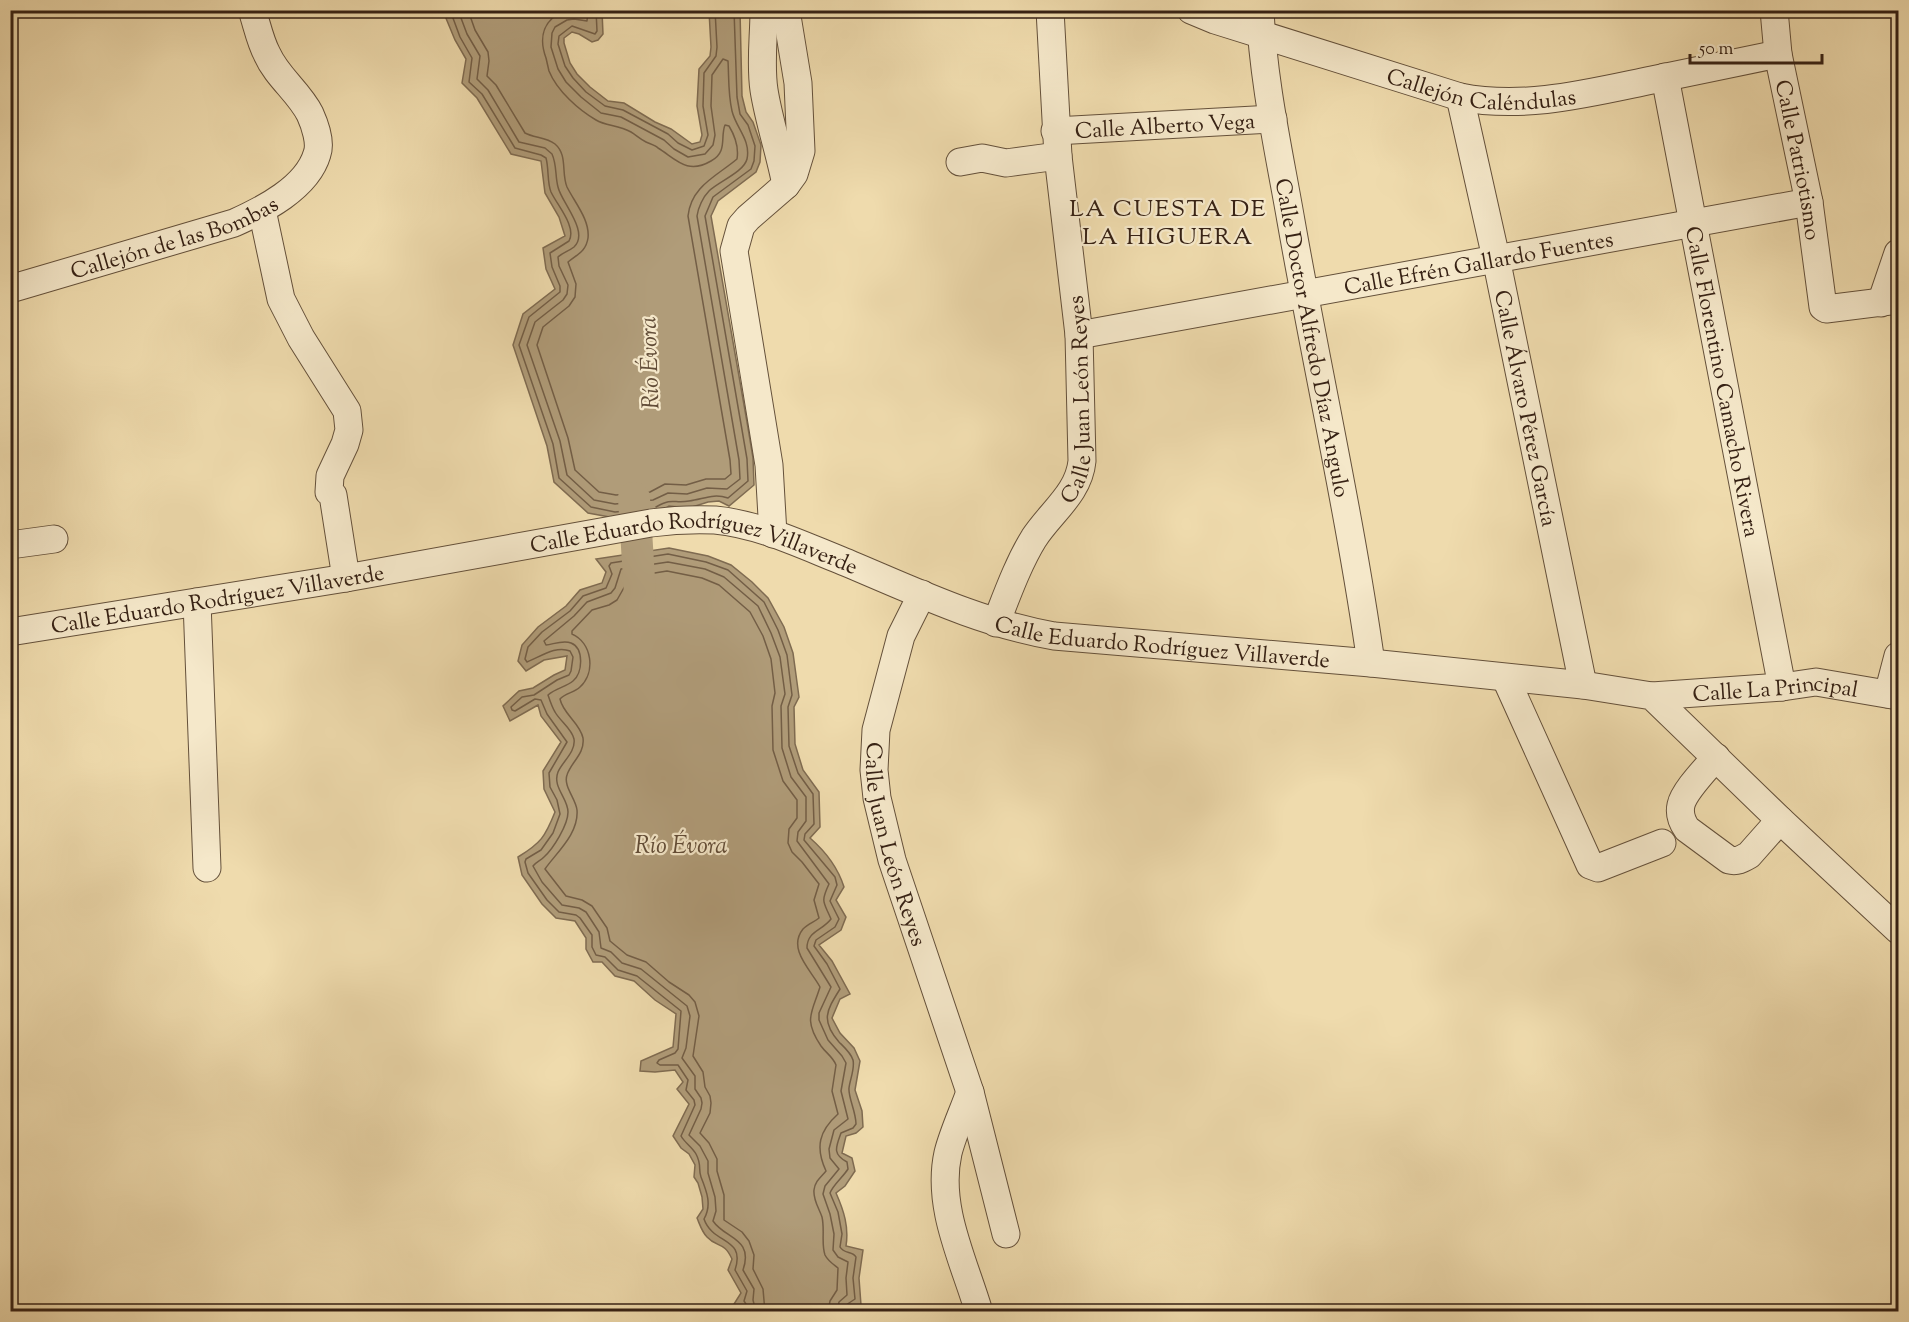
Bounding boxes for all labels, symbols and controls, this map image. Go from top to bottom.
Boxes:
scale bar [1690,27,1822,65]
text: 50 m [1698,37,1734,63]
street label: Callejón Caléndulas [1382,62,1579,121]
street label: Calle Patriotismo [1765,77,1827,242]
street label: Calle Alberto Vega [1074,107,1256,149]
street label: Calle Doctor Alfredo Díaz Angulo [1265,176,1356,500]
street label: Callejón de las Bombas [67,190,286,289]
district label: LA CUESTA DE LA HIGUERA [1069,193,1267,255]
street label: Calle Florentino Camacho Rivera [1675,224,1766,540]
street label: Calle Efrén Gallardo Fuentes [1342,225,1616,305]
street label: Calle Álvaro Pérez García [1484,288,1563,530]
street label: Calle Juan León Reyes [1054,294,1101,511]
water label: Río Évora [631,316,670,410]
street label: Calle Eduardo Rodríguez Villaverde [528,507,862,585]
street label: Calle Eduardo Rodríguez Villaverde [49,558,387,644]
street label: Calle Eduardo Rodríguez Villaverde [990,609,1331,678]
street label: Calle La Principal [1692,669,1860,712]
street label: Calle Juan León Reyes [855,741,933,951]
water label: Río Évora [635,829,727,864]

